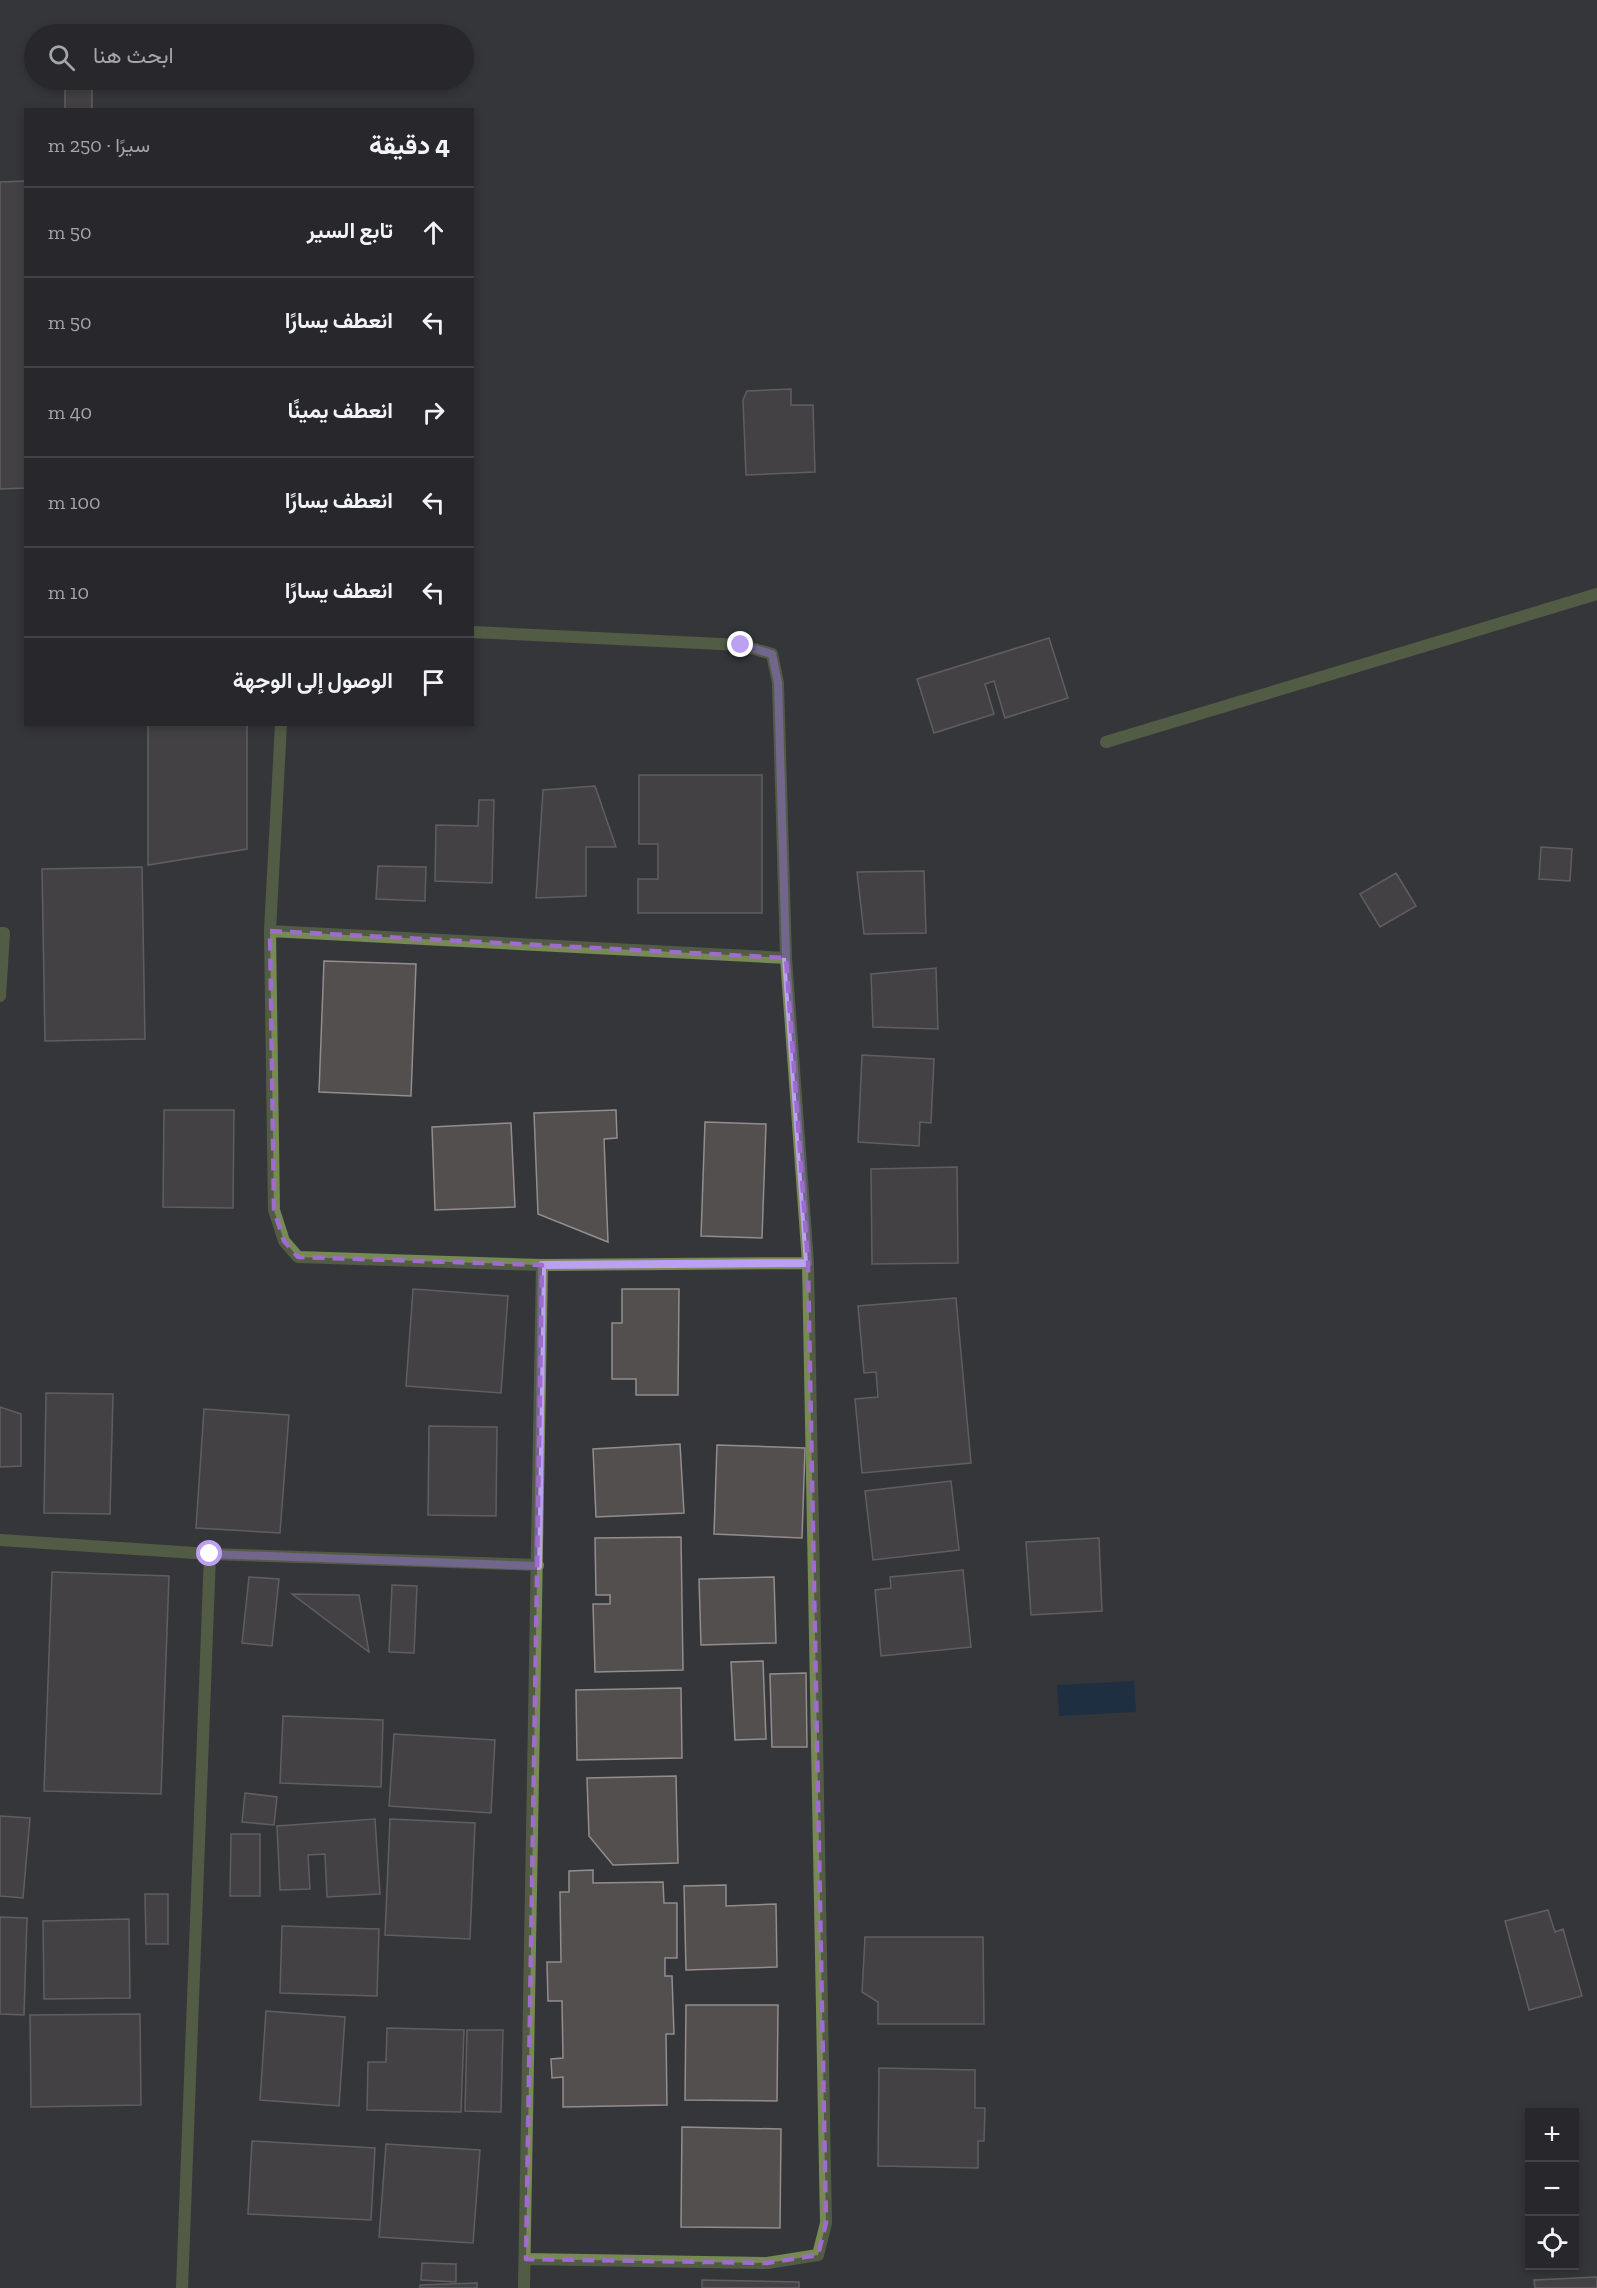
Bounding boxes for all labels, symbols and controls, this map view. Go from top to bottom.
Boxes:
search box [24,24,474,90]
icon: search [45,41,78,74]
text: ابحث هنا [93,42,173,69]
text: 4 دقيقة [369,129,450,161]
text: سيرًا · 250 m [48,133,150,157]
icon: ahead [417,216,450,249]
text: تابع السير [307,217,393,244]
text: 50 m [48,220,92,244]
icon: left [417,306,450,339]
text: انعطف يسارًا [285,307,393,334]
text: 50 m [48,310,92,334]
icon: right [417,396,450,429]
text: انعطف يمينًا [287,397,393,424]
text: 40 m [48,400,92,424]
icon: left [417,486,450,519]
text: انعطف يسارًا [285,487,393,514]
text: 100 m [48,490,101,514]
icon: left [417,576,450,609]
text: انعطف يسارًا [285,577,393,604]
text: 10 m [48,580,89,604]
route end [727,631,753,657]
icon: arrive [417,666,450,699]
text: الوصول إلى الوجهة [233,667,393,694]
route start [196,1540,222,1566]
map controls [1525,2108,1579,2270]
button: + [1525,2108,1579,2162]
button: − [1525,2162,1579,2216]
button: locate [1525,2216,1579,2270]

